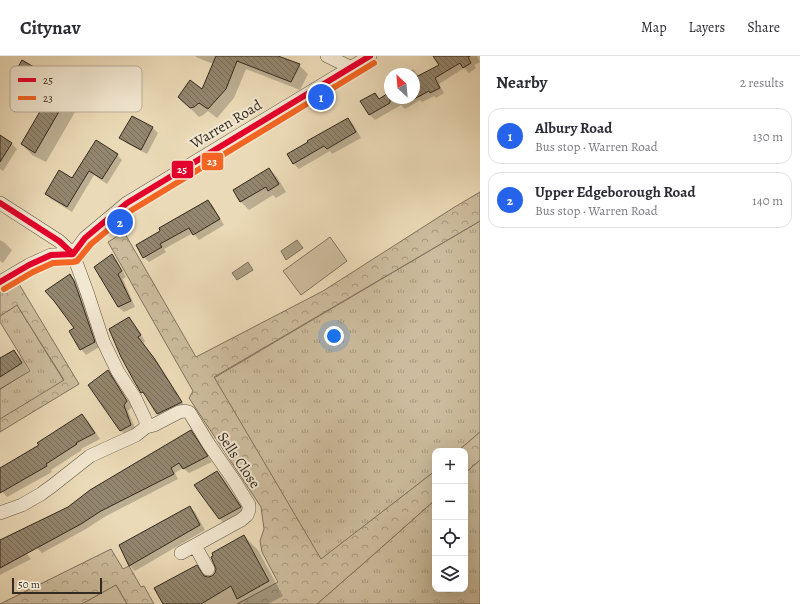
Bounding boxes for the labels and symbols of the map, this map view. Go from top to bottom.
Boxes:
legend [10,66,142,112]
north arrow [384,68,420,104]
text: 25 [43,73,53,88]
pin: 1 [308,82,334,112]
text: 23 [43,91,53,106]
street label: Warren Road [186,94,266,154]
line badge: 23 [201,152,224,171]
text: 23 [207,154,217,169]
line badge: 25 [171,160,194,179]
text: 25 [177,162,187,177]
pin: 2 [107,207,133,237]
your location [324,326,344,346]
street label: Sells Close [213,428,265,492]
scale bar [12,576,102,595]

